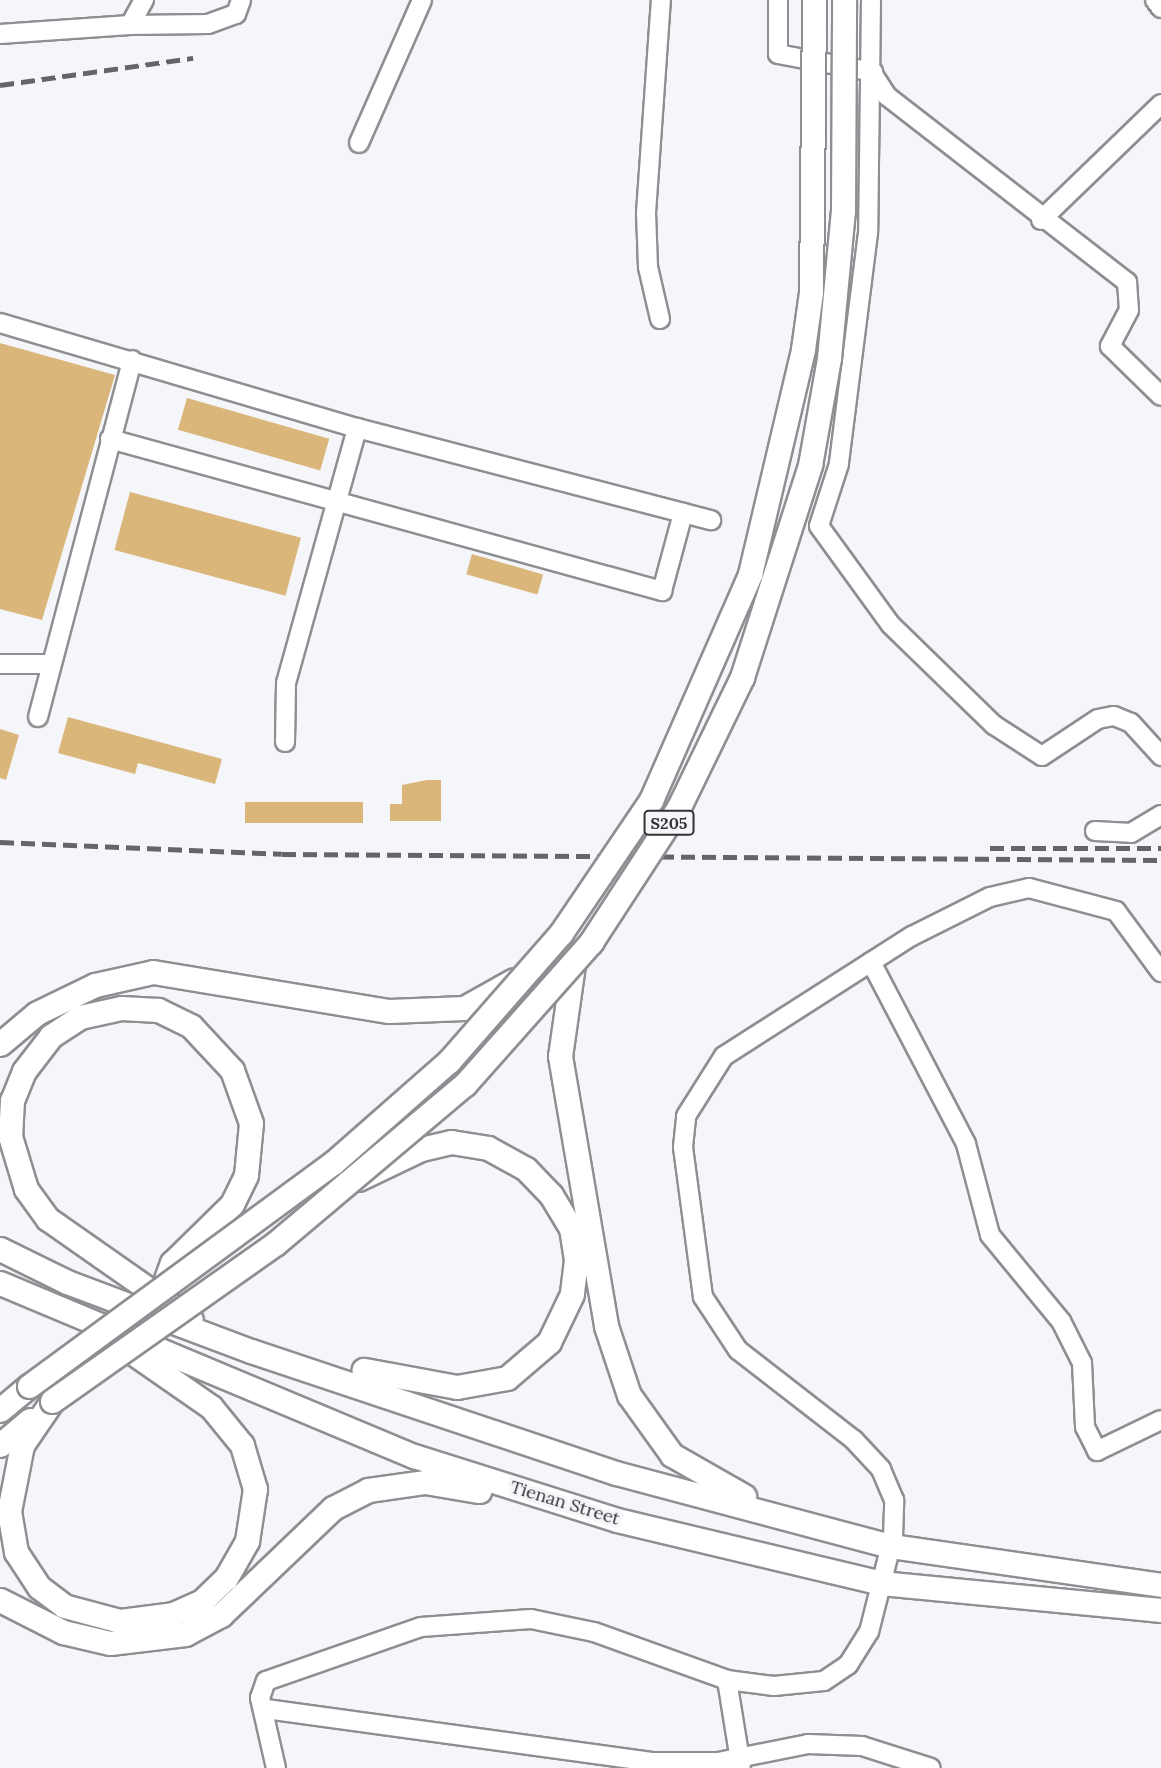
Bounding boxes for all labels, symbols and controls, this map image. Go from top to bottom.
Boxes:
road number: S205 [643,810,695,836]
street label: Tienan Street [508,1476,622,1530]

